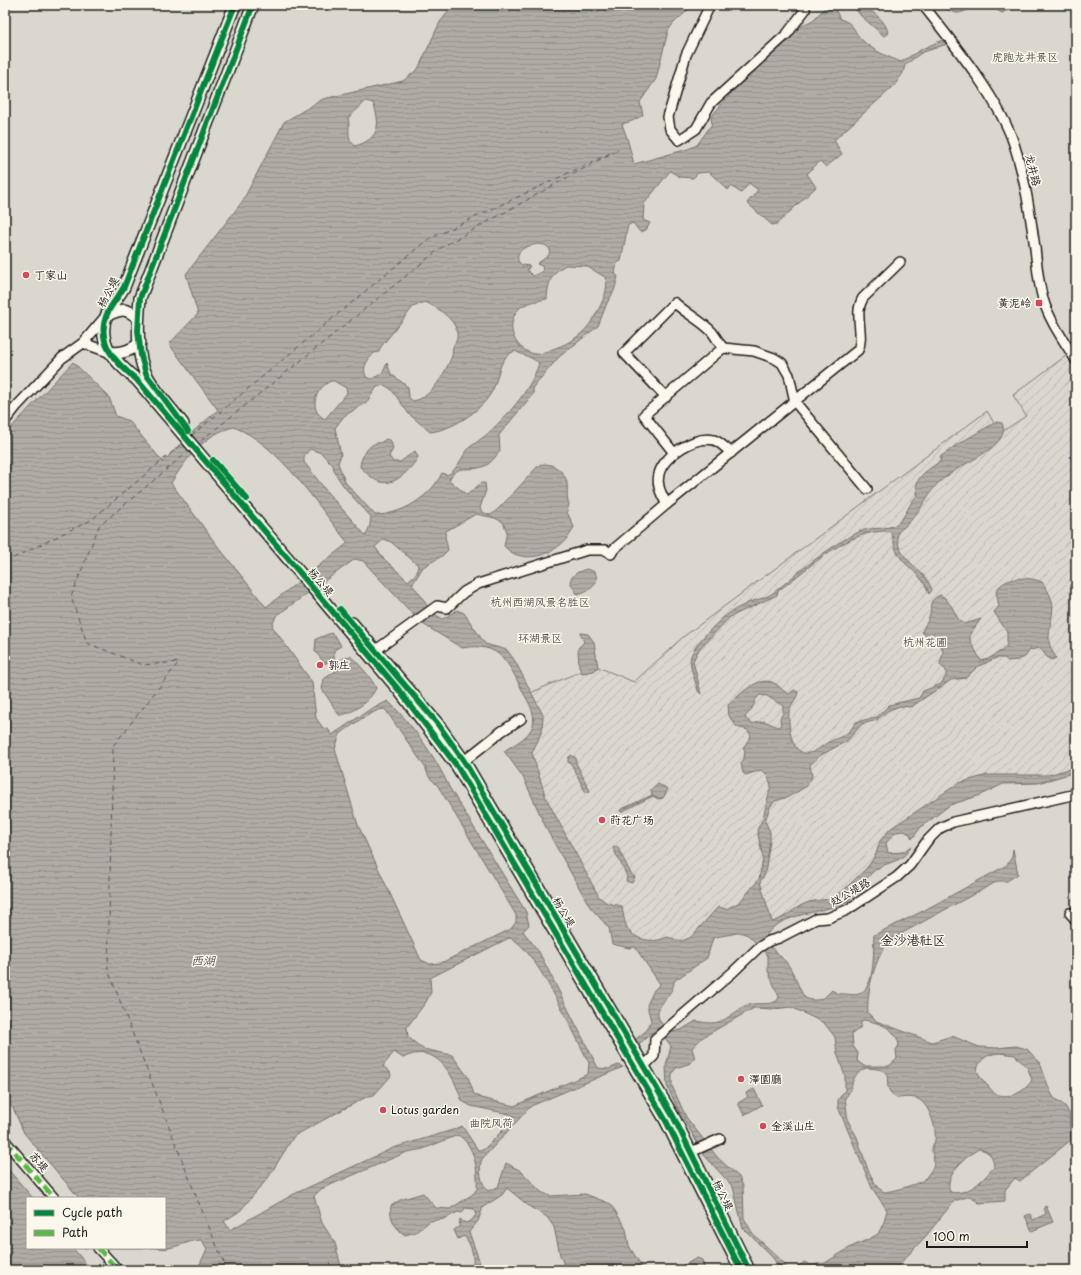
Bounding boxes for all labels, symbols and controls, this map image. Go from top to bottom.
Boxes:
park label: 虎跑龙井景区 [992,48,1058,65]
street label: 龙井路 [1021,152,1046,188]
place label: 丁家山 [34,266,67,283]
marker: 丁家山 [21,270,31,280]
street label: 杨公堤 [92,273,123,310]
place label: 黄泥岭 [998,294,1031,311]
marker: 黄泥岭 [1034,298,1044,308]
street label: 杨公堤 [304,564,339,600]
park label: 杭州西湖风景名胜区 [491,593,590,610]
park label: 环湖景区 [518,629,562,646]
park label: 杭州花圃 [903,633,947,650]
place label: 郭庄 [328,656,350,673]
marker: 郭庄 [315,660,325,670]
place label: 莳花广场 [610,811,654,828]
marker: 莳花广场 [597,815,607,825]
street label: 赵公堤路 [826,873,873,910]
street label: 杨公堤 [549,893,580,930]
district label: 金沙港社区 [880,930,946,949]
water label: 西湖 [191,951,216,969]
place label: 澤園廳 [749,1070,782,1087]
marker: 澤園廳 [736,1074,746,1084]
place label: Lotus garden [391,1101,459,1118]
marker: Lotus garden [378,1105,388,1115]
park label: 曲院风荷 [469,1114,513,1131]
place label: 金溪山庄 [771,1117,815,1134]
marker: 金溪山庄 [758,1121,768,1131]
street label: 苏堤 [26,1148,53,1176]
street label: 杨公堤 [709,1176,738,1213]
legend [26,1197,166,1249]
text: Cycle path [62,1203,123,1221]
text: Path [62,1223,88,1241]
scale bar [927,1223,1027,1249]
text: 100 m [933,1227,970,1245]

